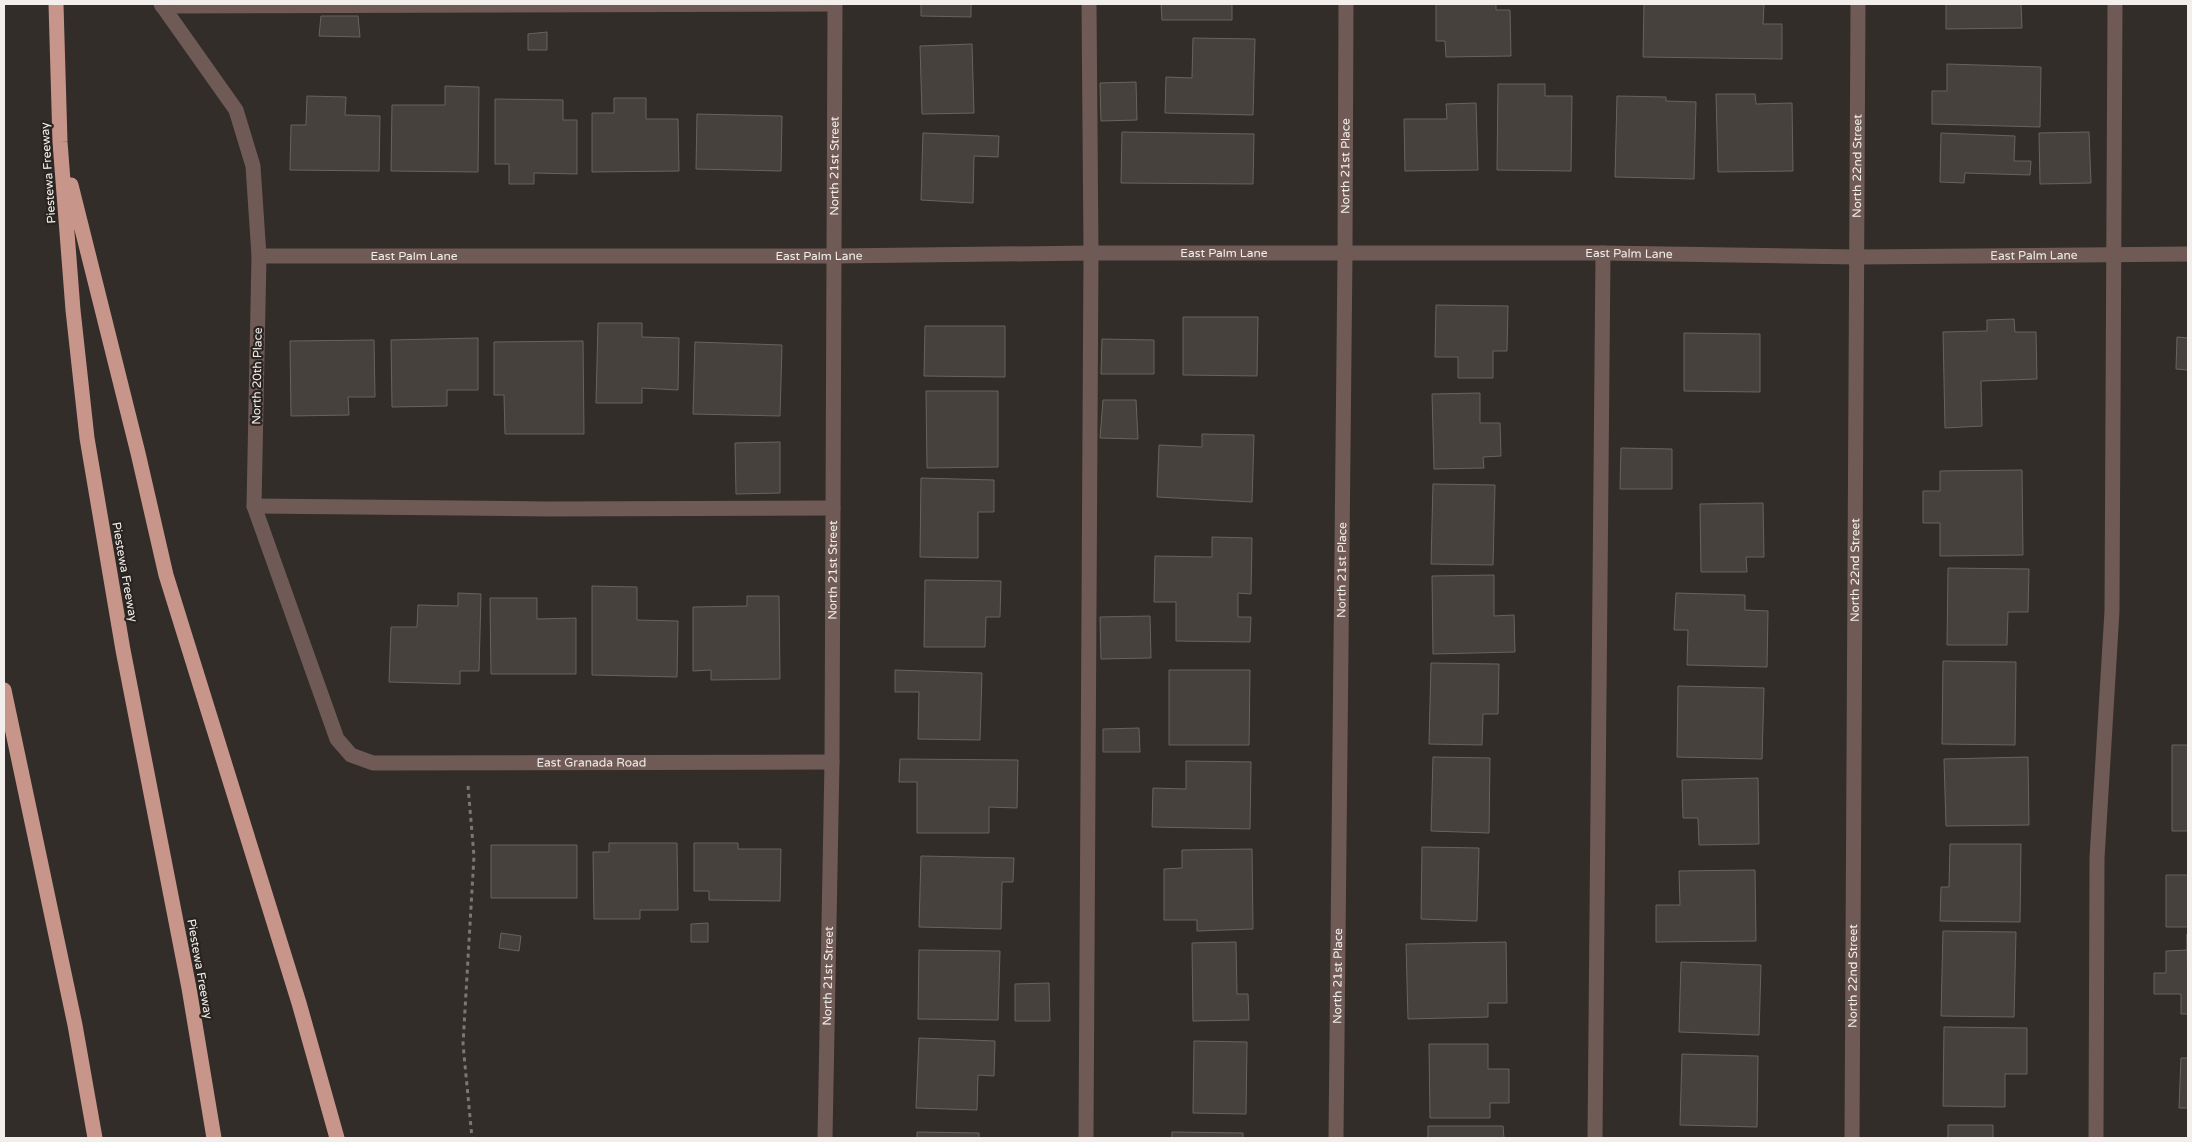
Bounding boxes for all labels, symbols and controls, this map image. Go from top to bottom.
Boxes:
street label: North 22nd Street [1850,114,1864,218]
street label: North 21st Street [827,116,842,216]
street label: North 21st Place [1338,118,1353,214]
street label: Piestewa Freeway [37,121,59,224]
street label: East Palm Lane [1180,246,1268,260]
street label: East Palm Lane [1585,246,1673,261]
street label: East Palm Lane [1990,248,2078,263]
street label: East Palm Lane [370,249,458,263]
street label: East Palm Lane [775,249,863,263]
street label: North 20th Place [249,327,265,425]
street label: North 22nd Street [1848,518,1862,622]
street label: North 21st Street [826,520,840,620]
street label: Piestewa Freeway [109,521,141,624]
street label: North 21st Place [1334,522,1349,618]
street label: East Granada Road [536,755,646,770]
street label: Piestewa Freeway [184,918,216,1021]
street label: North 22nd Street [1846,924,1860,1028]
street label: North 21st Street [820,926,836,1026]
street label: North 21st Place [1330,928,1345,1024]

